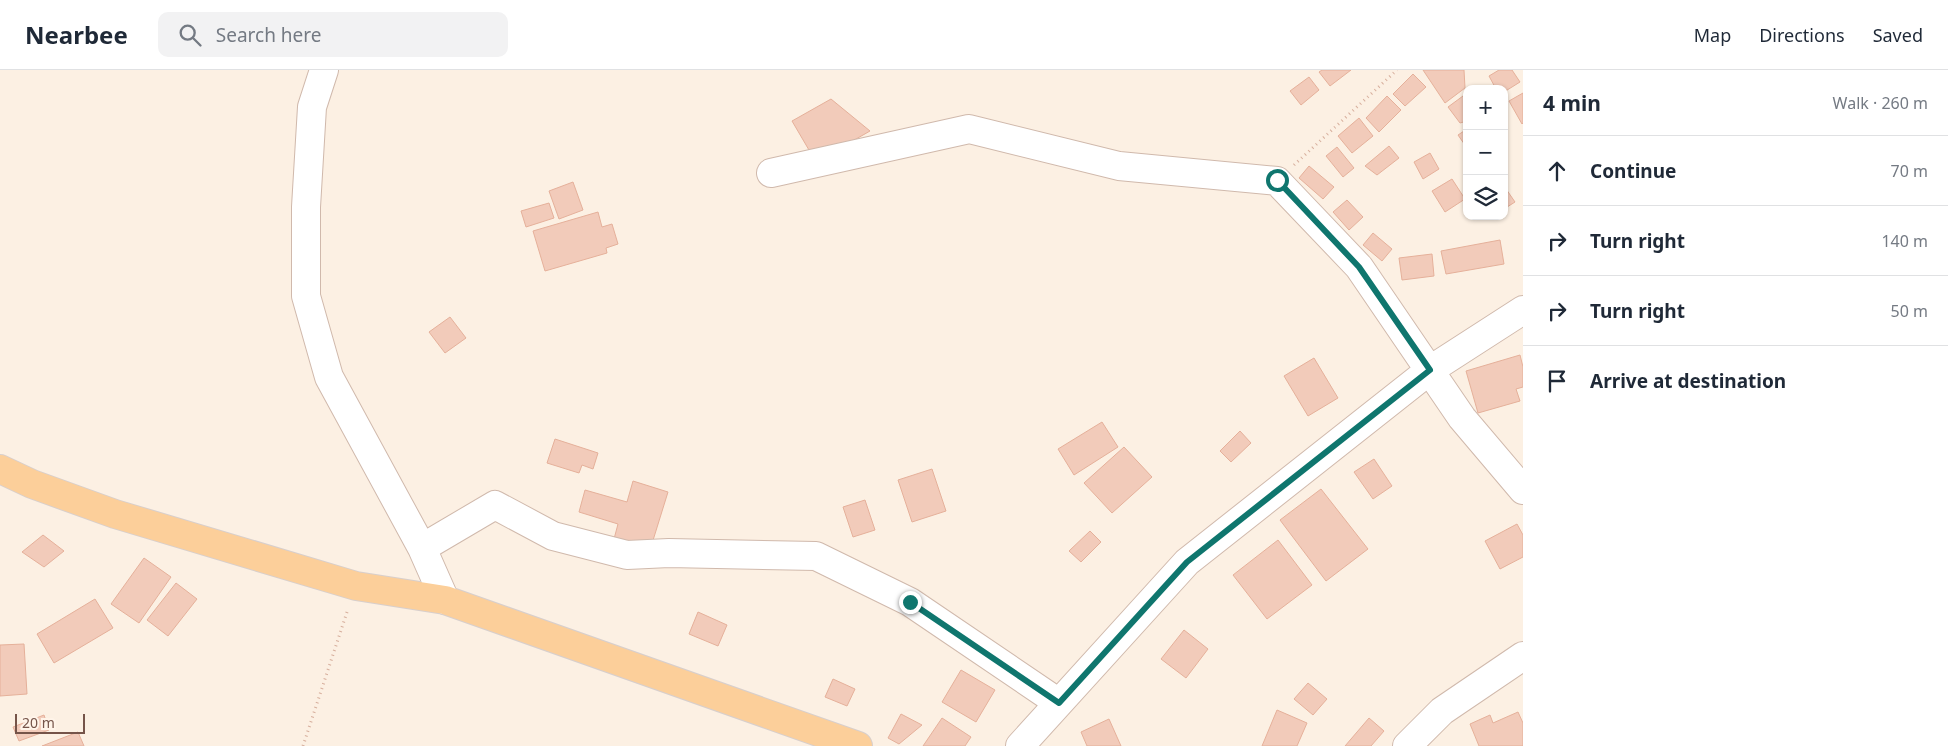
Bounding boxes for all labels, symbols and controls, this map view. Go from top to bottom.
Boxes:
search box [158,12,508,57]
text: Nearbee [25,18,128,51]
icon: search [176,21,204,49]
text: Search here [216,22,322,48]
text: Map [1694,23,1731,47]
text: Directions [1759,23,1845,47]
text: Saved [1873,23,1923,47]
map controls [1463,85,1508,220]
button: + [1463,85,1508,130]
text: 4 min [1543,89,1601,117]
text: Walk · 260 m [1833,92,1928,114]
button: − [1463,130,1508,175]
icon: ahead [1543,157,1571,185]
text: Continue [1590,158,1676,184]
text: 70 m [1891,160,1928,182]
route start [1266,169,1289,192]
button: layers [1463,175,1508,220]
icon: right [1543,227,1571,255]
text: Turn right [1590,228,1685,254]
text: 140 m [1881,230,1928,252]
icon: right [1543,297,1571,325]
text: Turn right [1590,298,1685,324]
text: 50 m [1891,300,1928,322]
icon: arrive [1543,367,1571,395]
text: Arrive at destination [1590,368,1786,394]
route end [899,591,922,614]
scale bar [15,711,85,734]
text: 20 m [22,713,55,732]

